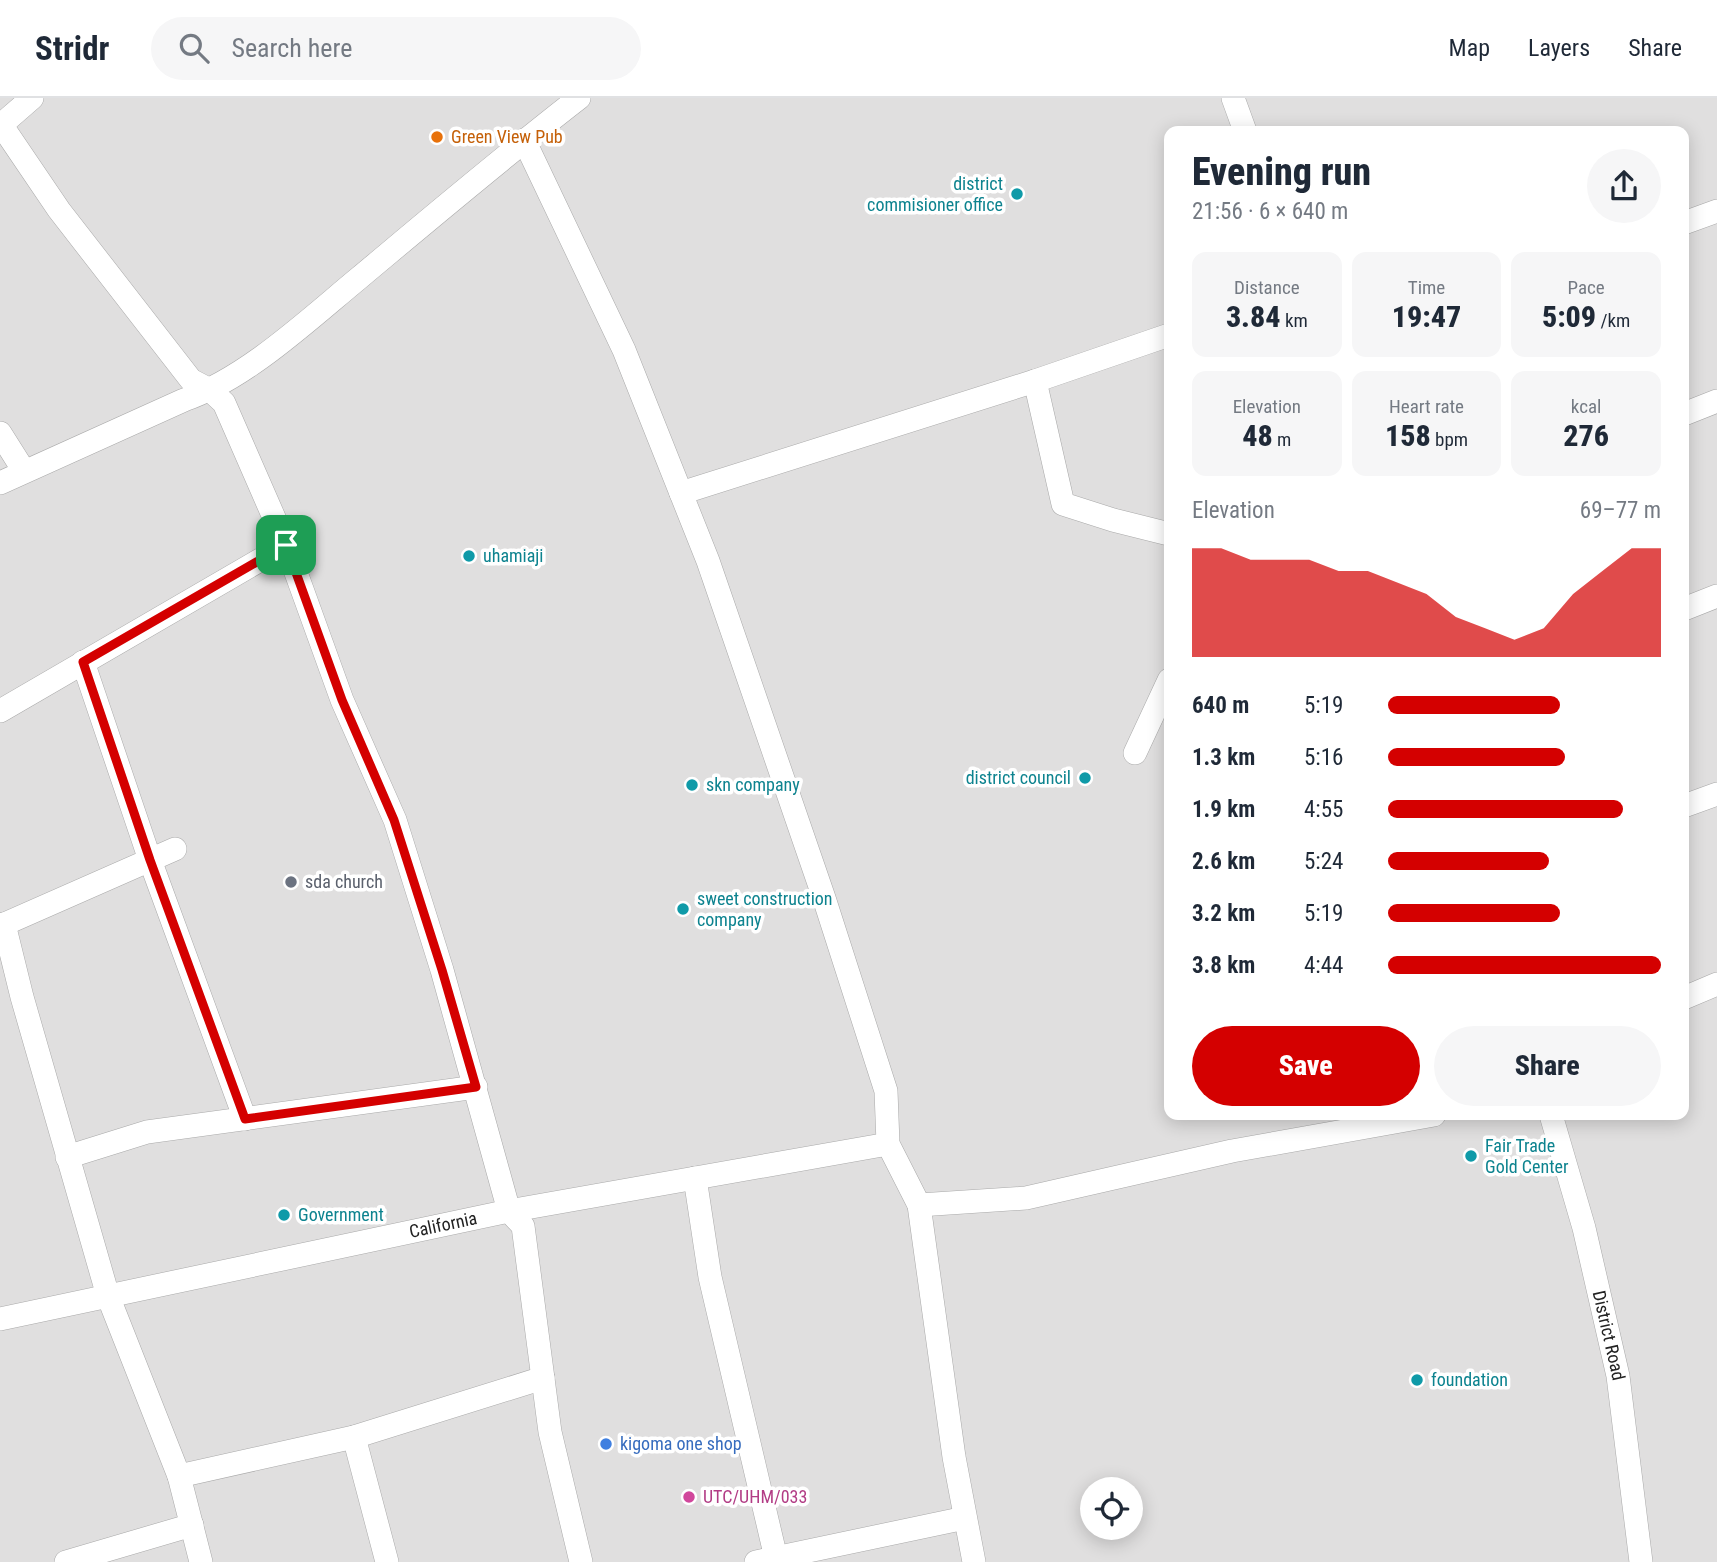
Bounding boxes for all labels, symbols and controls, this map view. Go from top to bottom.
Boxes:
search box [151,17,641,80]
text: Stridr [35,29,109,68]
icon: search [175,29,213,67]
text: Search here [231,33,352,63]
text: Map [1449,34,1490,62]
text: Layers [1528,34,1590,62]
text: Share [1628,34,1682,62]
place label: Green View Pub [451,126,563,147]
marker: Green View Pub [429,129,445,145]
button: share [1587,149,1661,223]
text: Evening run [1192,150,1371,194]
place label: district commisioner office [867,173,1003,215]
marker: district commisioner office [1009,186,1025,202]
text: 21:56 · 6 × 640 m [1192,198,1348,225]
text: Distance [1234,276,1300,299]
text: Time [1408,276,1445,299]
text: Pace [1568,276,1605,299]
text: 3.84 [1226,299,1281,334]
text: 19:47 [1392,299,1461,334]
text: 5:09 [1542,299,1596,334]
text: km [1281,309,1308,332]
text: /km [1596,309,1630,332]
text: Elevation [1233,395,1301,418]
text: Heart rate [1389,395,1464,418]
text: kcal [1571,395,1601,418]
text: 48 [1242,418,1273,453]
text: 158 [1385,418,1431,453]
text: 276 [1563,418,1609,453]
text: m [1273,428,1291,451]
text: bpm [1431,428,1468,451]
text: Elevation [1192,497,1275,524]
text: 69–77 m [1580,497,1661,524]
pin [256,515,316,575]
icon: arrive [267,526,305,564]
place label: uhamiaji [483,545,544,566]
marker: uhamiaji [461,548,477,564]
text: 640 m [1192,692,1249,719]
text: 5:19 [1304,692,1343,719]
text: 1.3 km [1192,744,1255,771]
text: 5:16 [1304,744,1343,771]
place label: district council [966,767,1071,788]
marker: district council [1077,770,1093,786]
place label: skn company [706,774,800,795]
marker: skn company [684,777,700,793]
text: 1.9 km [1192,796,1255,823]
text: 4:55 [1304,796,1343,823]
text: 2.6 km [1192,848,1255,875]
text: 5:24 [1304,848,1343,875]
place label: sda church [305,871,383,892]
marker: sda church [283,874,299,890]
place label: sweet construction company [697,888,833,930]
text: 3.2 km [1192,900,1255,927]
text: 5:19 [1304,900,1343,927]
marker: sweet construction company [675,901,691,917]
text: 3.8 km [1192,952,1255,979]
text: 4:44 [1304,952,1343,979]
button: Save [1192,1026,1420,1106]
button: Share [1434,1026,1661,1106]
place label: Fair Trade Gold Center [1485,1135,1569,1177]
marker: Fair Trade Gold Center [1463,1148,1479,1164]
place label: Government [298,1204,384,1225]
marker: Government [276,1207,292,1223]
street label: California [407,1207,479,1242]
street label: District Road [1589,1288,1630,1382]
place label: foundation [1431,1369,1508,1390]
marker: foundation [1409,1372,1425,1388]
place label: kigoma one shop [620,1433,742,1454]
marker: kigoma one shop [598,1436,614,1452]
map controls [1080,1477,1143,1540]
button: locate [1080,1477,1143,1540]
place label: UTC/UHM/033 [703,1486,807,1507]
marker: UTC/UHM/033 [681,1489,697,1505]

